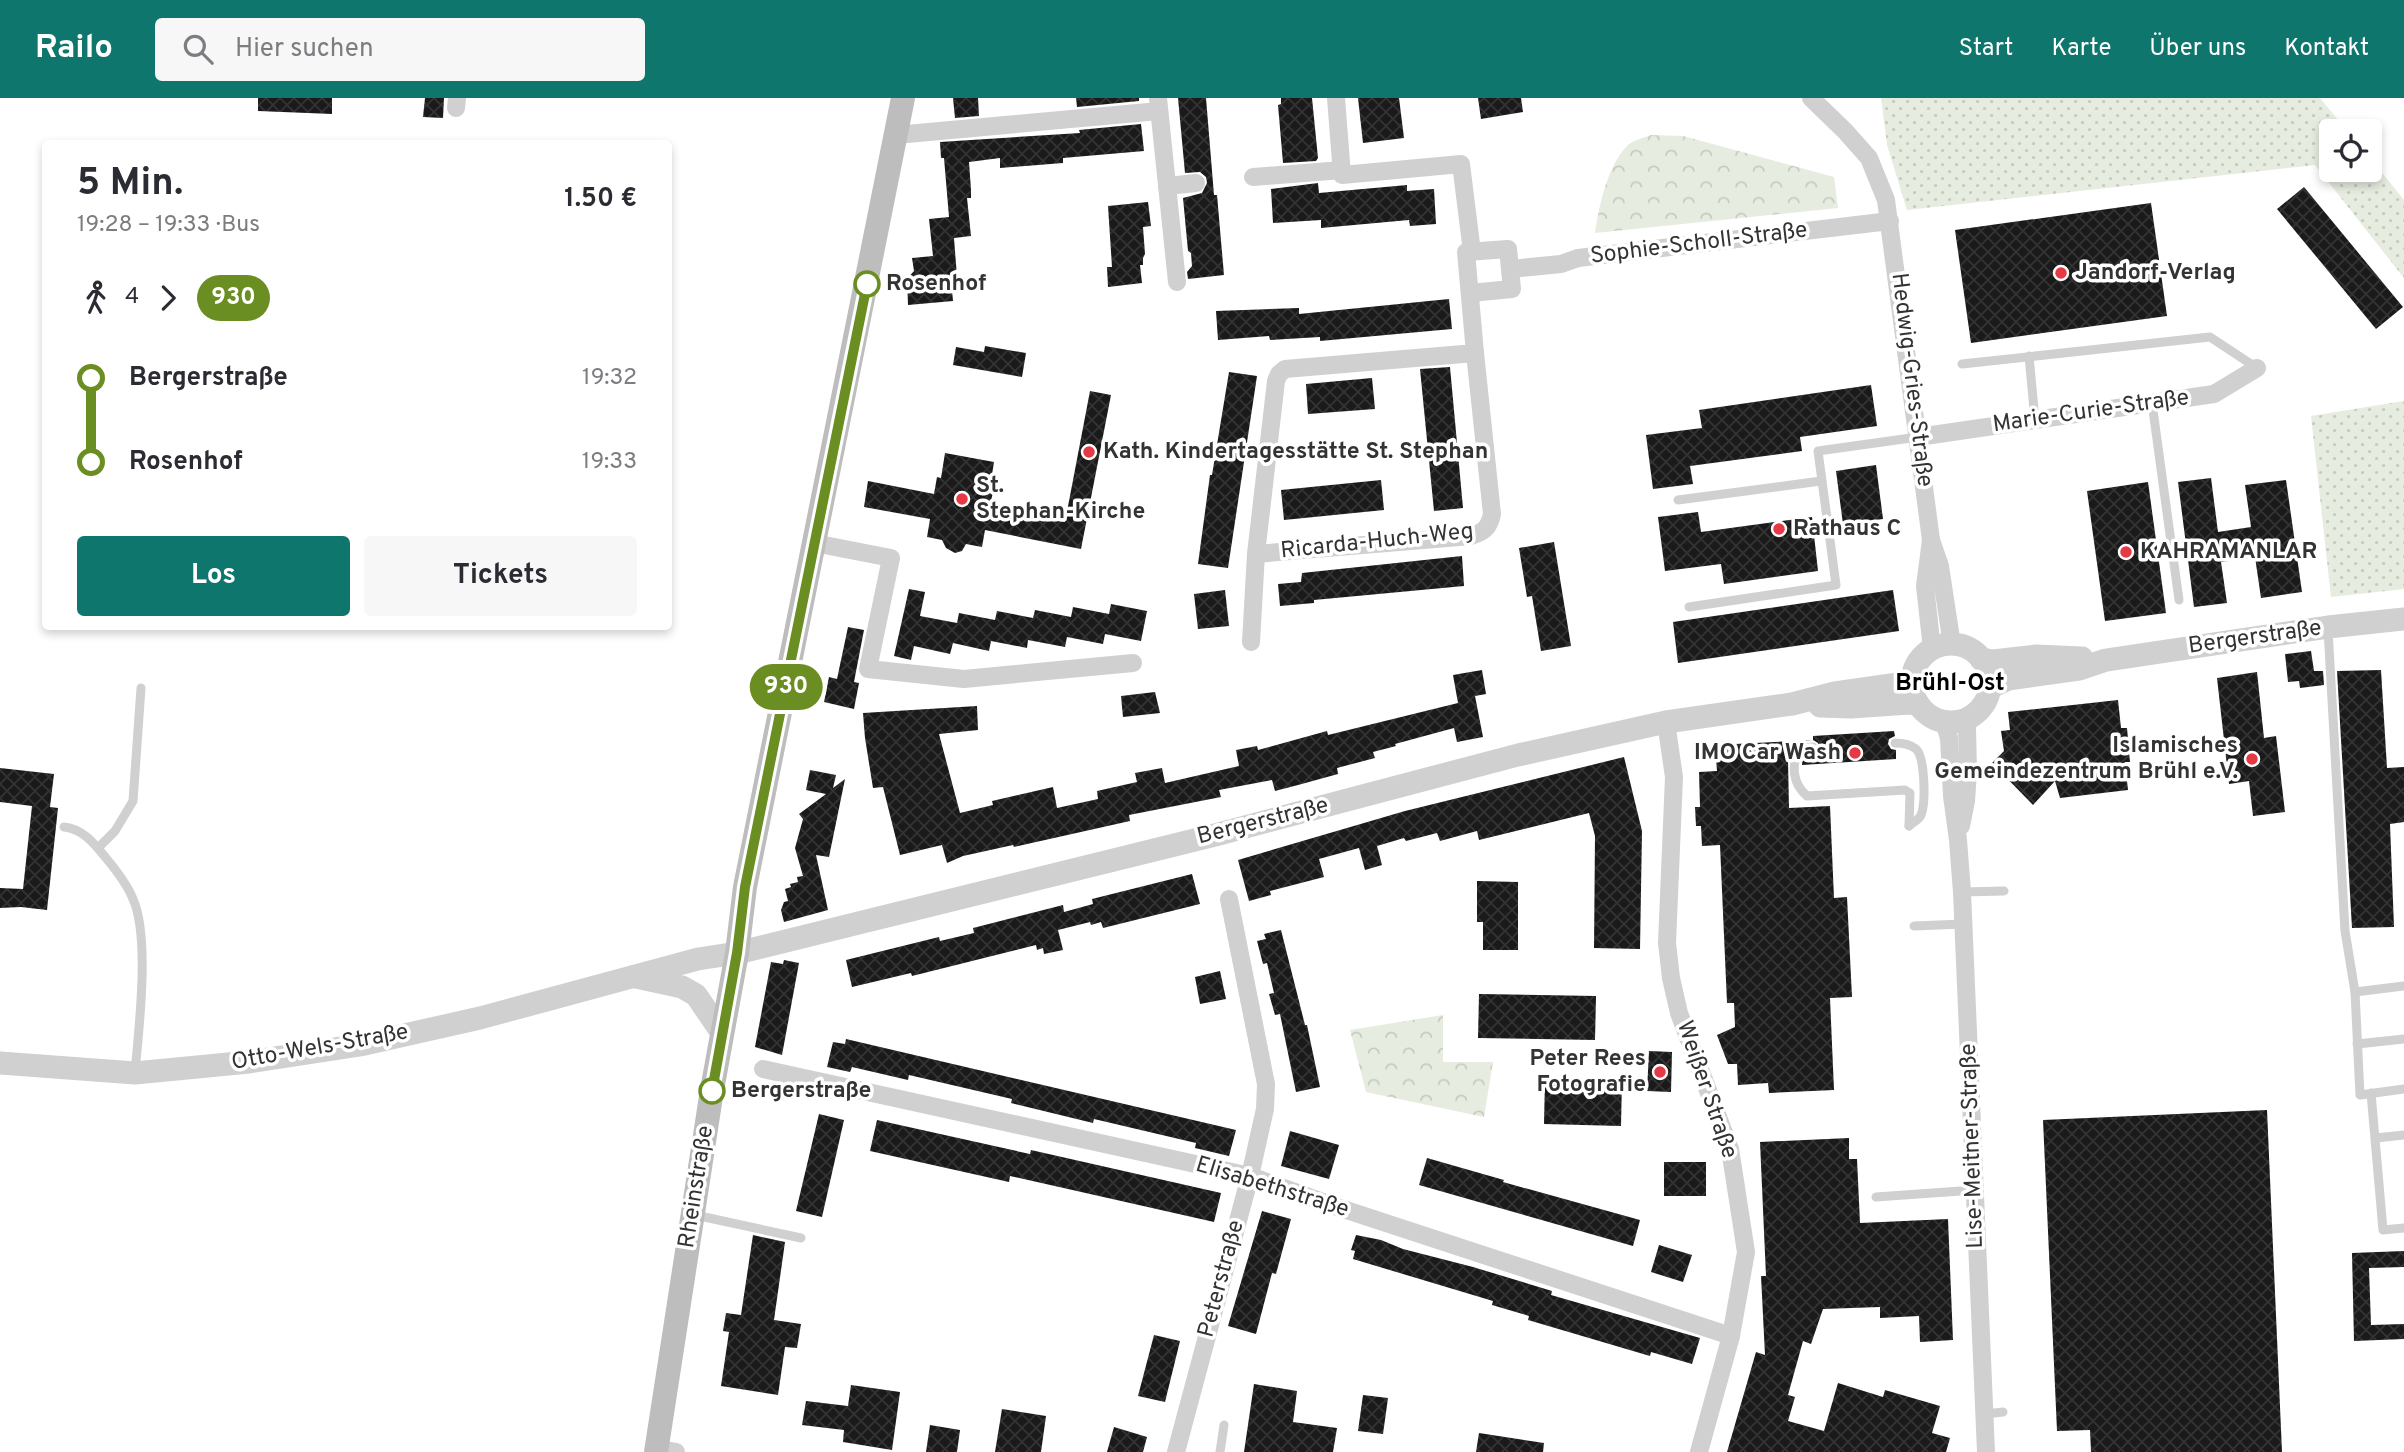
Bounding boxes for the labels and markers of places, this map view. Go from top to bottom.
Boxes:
place label: Jandorf-Verlag [2075,259,2236,288]
marker: Jandorf-Verlag [2053,265,2069,281]
place label: Rosenhof [886,270,986,299]
marker: Rosenhof [854,271,880,297]
place label: Kath. Kindertagesstätte St. Stephan [1103,438,1488,467]
marker: Kath. Kindertagesstätte St. Stephan [1081,444,1097,460]
place label: St. Stephan-Kirche [976,472,1145,527]
marker: St. Stephan-Kirche [954,491,970,507]
place label: Rathaus C [1793,515,1901,544]
marker: Rathaus C [1771,521,1787,537]
place label: KAHRAMANLAR [2140,538,2317,567]
marker: KAHRAMANLAR [2118,544,2134,560]
place label: Islamisches Gemeindezentrum Brühl e.V. [1934,732,2238,787]
place label: IMO Car Wash [1694,739,1841,768]
marker: IMO Car Wash [1847,745,1863,761]
marker: Islamisches Gemeindezentrum Brühl e.V. [2244,751,2260,767]
place label: Peter Rees Fotografie [1529,1045,1646,1100]
marker: Peter Rees Fotografie [1652,1064,1668,1080]
place label: Bergerstraße [731,1077,871,1106]
marker: Bergerstraße [699,1078,725,1104]

